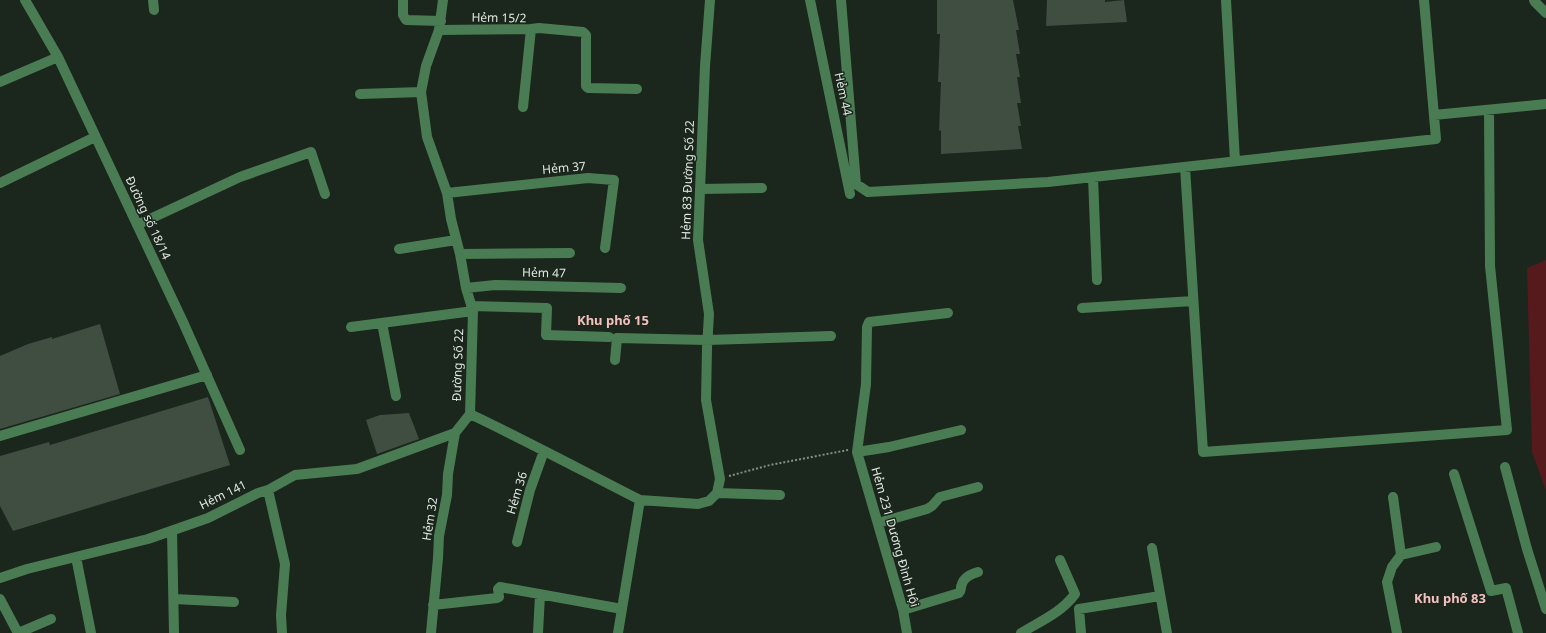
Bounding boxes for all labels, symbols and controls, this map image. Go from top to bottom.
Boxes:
street label: Hẻm 15/2 [471,9,527,26]
street label: Hẻm 44 [831,71,856,117]
street label: Hẻm 83 Đường Số 22 [677,120,698,240]
street label: Hẻm 37 [541,157,587,178]
street label: Đường số 18/14 [122,173,175,262]
street label: Hẻm 47 [522,264,566,281]
district label: Khu phố 15 [577,311,649,329]
street label: Đường Số 22 [448,328,467,402]
street label: Hẻm 231 Dương Đình Hội [867,465,924,609]
street label: Hẻm 36 [502,469,531,516]
street label: Hẻm 141 [196,476,249,513]
street label: Hẻm 32 [418,496,441,542]
district label: Khu phố 83 [1414,589,1486,607]

